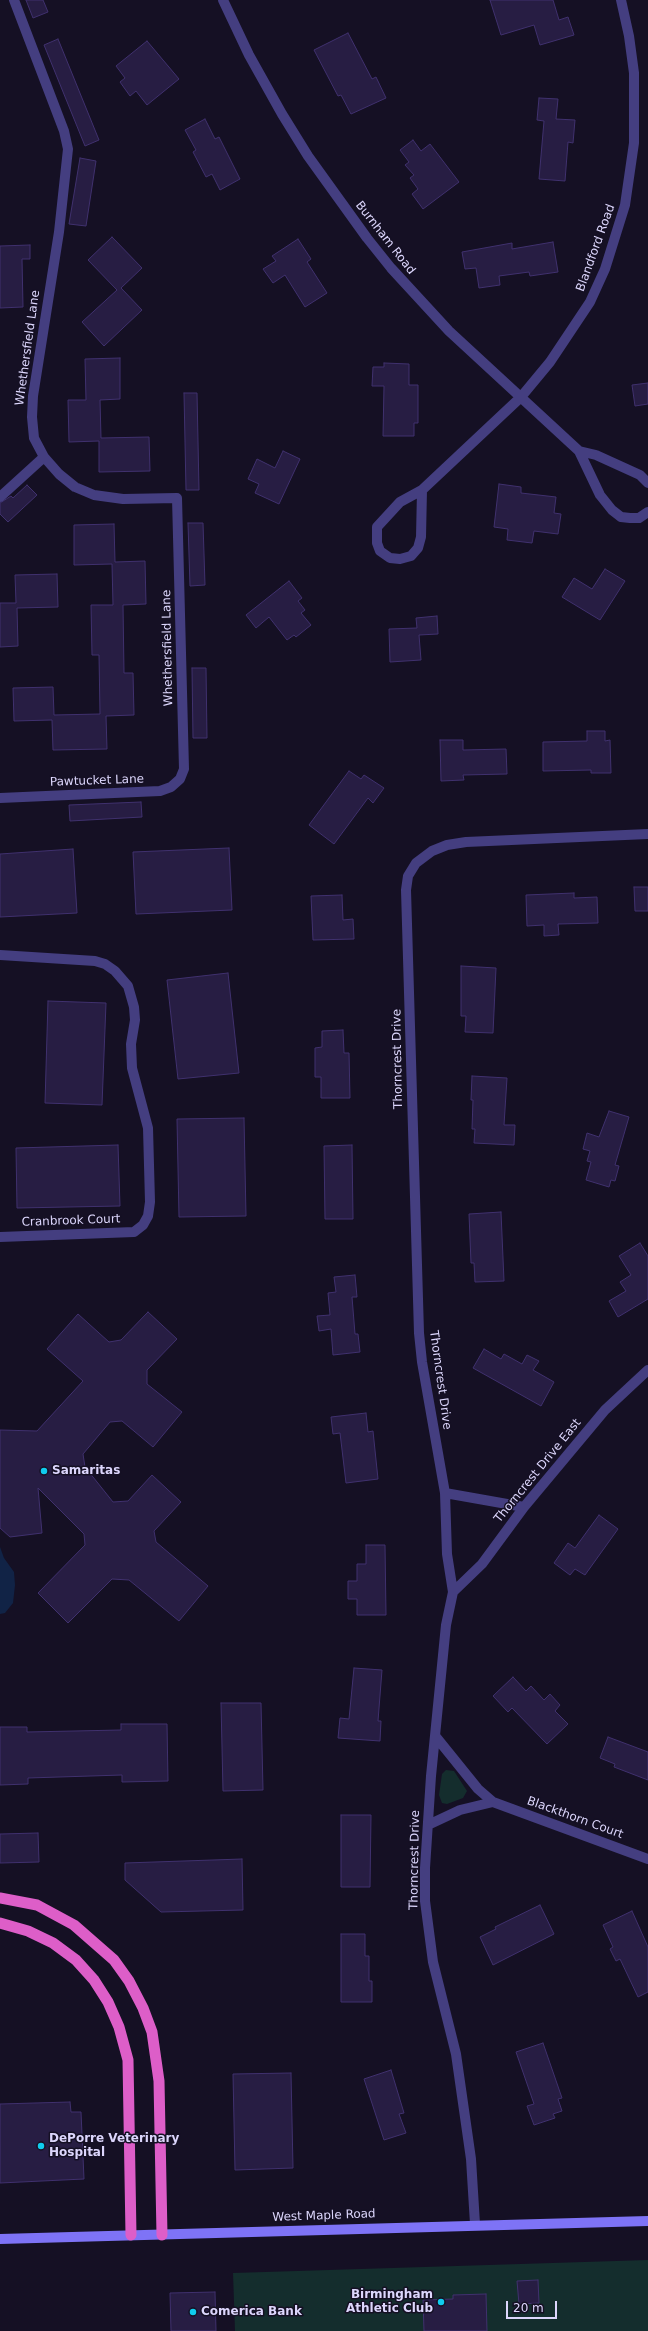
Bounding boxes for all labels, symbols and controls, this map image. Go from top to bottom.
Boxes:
street label: Burnham Road [352,199,418,277]
street label: Blandford Road [574,202,618,294]
street label: Whethersfield Lane [13,289,43,407]
street label: Whethersfield Lane [160,590,176,706]
street label: Pawtucket Lane [50,772,144,790]
street label: Thorncrest Drive [390,1009,406,1109]
street label: Cranbrook Court [21,1212,121,1230]
street label: Thorncrest Drive [426,1329,454,1431]
street label: Thorncrest Drive East [492,1416,584,1526]
place label: Samaritas [52,1464,120,1478]
marker: Samaritas [39,1466,49,1476]
street label: Blackthorn Court [525,1794,625,1842]
street label: Thorncrest Drive [407,1810,423,1910]
place label: DePorre Veterinary Hospital [49,2132,179,2160]
marker: DePorre Veterinary Hospital [36,2141,46,2151]
street label: West Maple Road [272,2207,376,2225]
place label: Birmingham Athletic Club [346,2288,433,2316]
scale bar [508,2293,559,2319]
marker: Birmingham Athletic Club [436,2297,446,2307]
text: 20 m [513,2301,544,2315]
place label: Comerica Bank [201,2305,302,2319]
marker: Comerica Bank [188,2307,198,2317]

